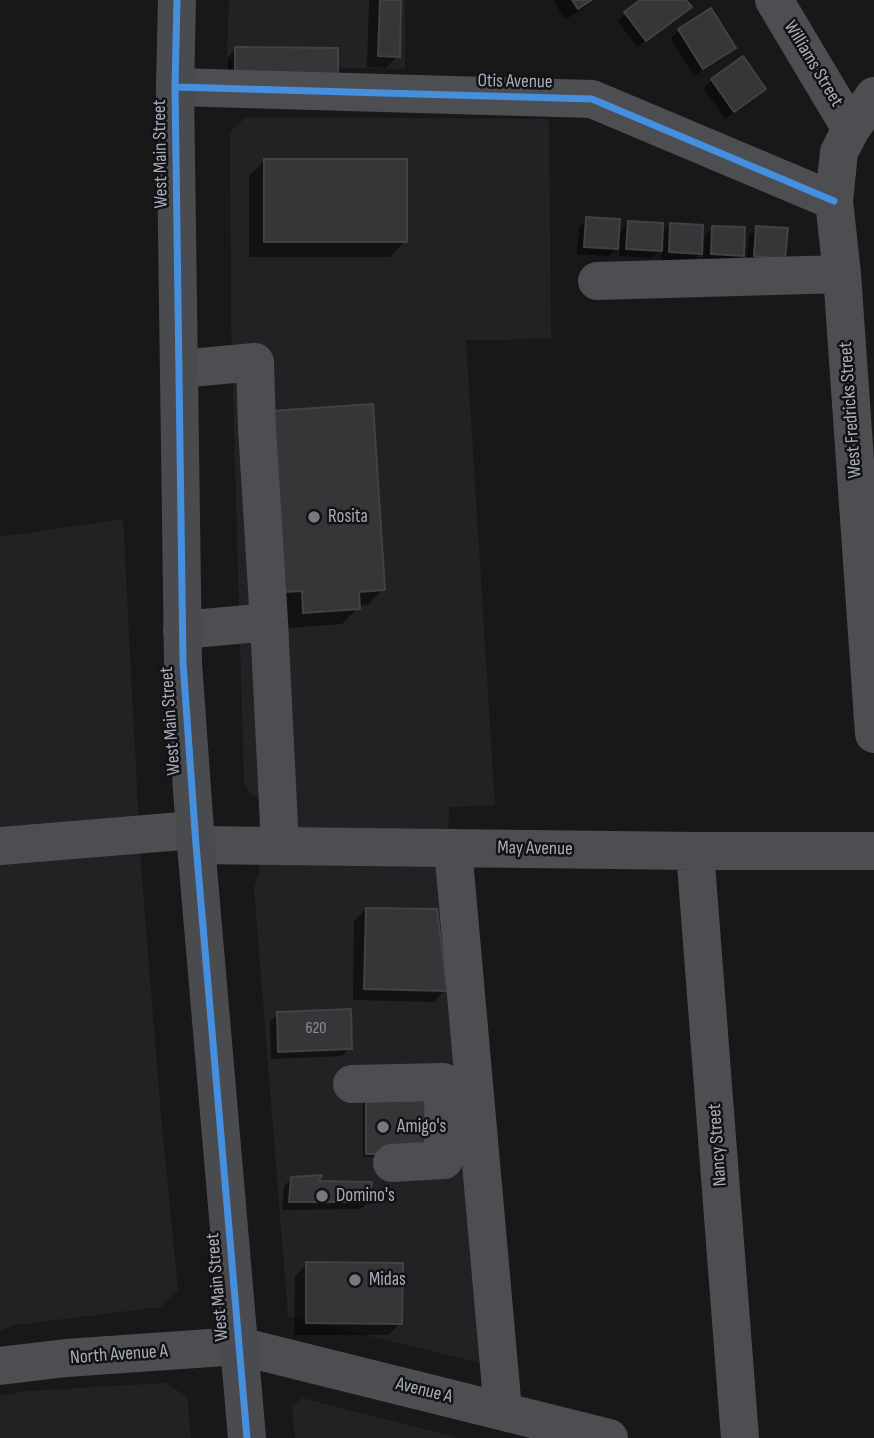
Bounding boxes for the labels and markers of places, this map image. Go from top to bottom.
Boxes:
place label: Rosita [328,506,368,528]
marker: Rosita [306,509,322,525]
place label: Amigo's [397,1116,446,1138]
marker: Amigo's [375,1119,391,1135]
place label: Domino's [336,1185,395,1207]
marker: Domino's [314,1188,330,1204]
place label: Midas [369,1269,406,1291]
marker: Midas [347,1272,363,1288]

